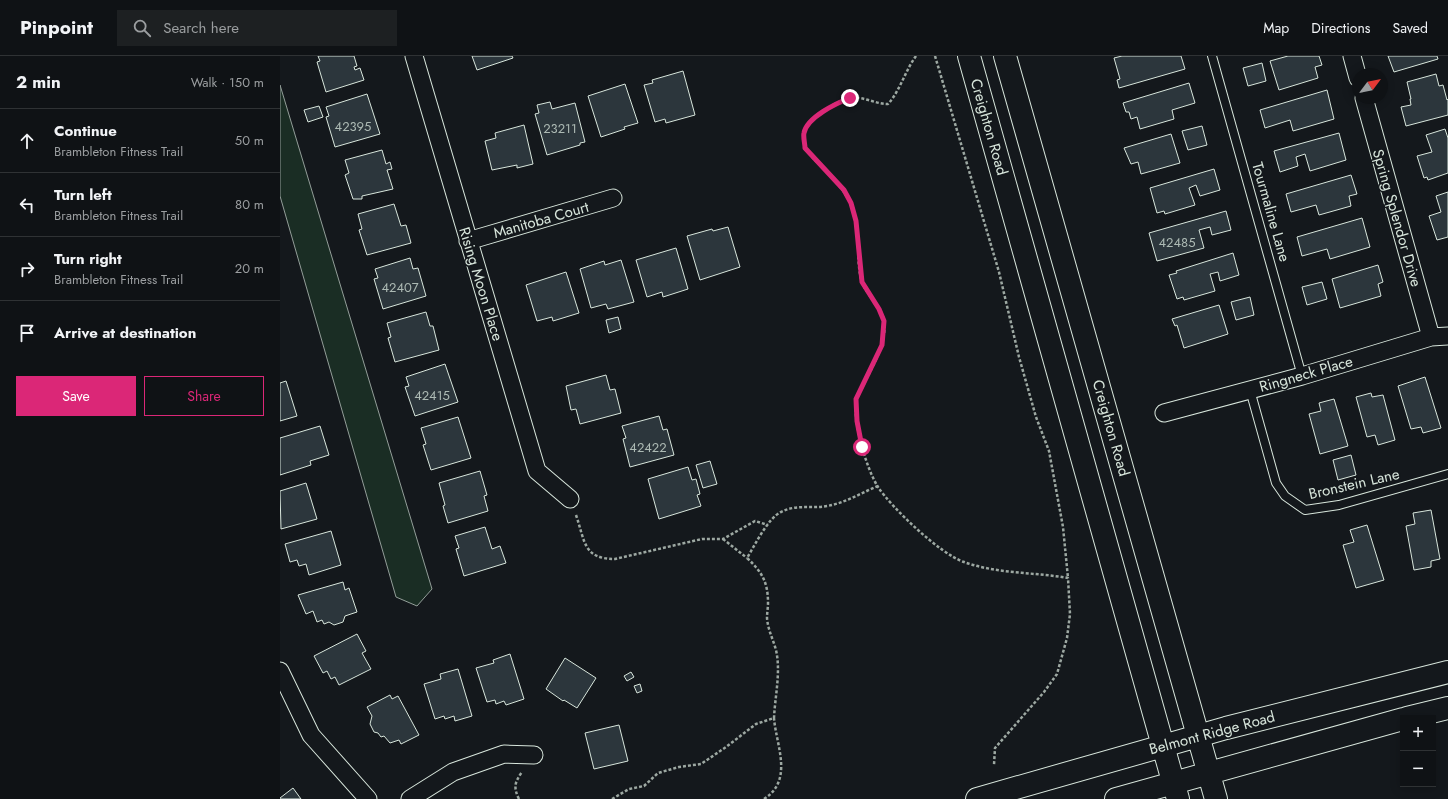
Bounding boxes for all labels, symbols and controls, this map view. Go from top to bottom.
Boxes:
search box [117,10,397,46]
text: Pinpoint [20,14,93,41]
icon: search [131,17,153,39]
text: Search here [163,17,239,39]
text: Map [1263,18,1289,38]
text: Directions [1311,18,1371,38]
text: Saved [1393,18,1428,38]
north arrow [1352,68,1388,104]
text: 2 min [16,70,61,94]
text: Walk · 150 m [191,73,264,92]
street label: Creighton Road [965,76,1013,178]
route end [841,89,859,107]
house number: 42395 [335,117,371,136]
house number: 23211 [543,119,577,138]
text: Continue [54,120,117,142]
icon: ahead [16,130,38,152]
text: 50 m [235,131,264,150]
text: Brambleton Fitness Trail [54,142,183,161]
street label: Spring Splendor Drive [1367,147,1427,290]
street label: Tourmaline Lane [1246,160,1296,265]
text: Turn left [54,184,112,206]
icon: left [16,194,38,216]
text: 80 m [235,195,264,214]
street label: Manitoba Court [491,196,592,244]
text: Brambleton Fitness Trail [54,206,183,225]
street label: Rising Moon Place [453,224,509,344]
house number: 42485 [1159,233,1196,252]
text: Turn right [54,248,122,270]
icon: right [16,258,38,280]
text: 20 m [235,259,264,278]
text: Brambleton Fitness Trail [54,270,183,289]
house number: 42407 [381,278,419,297]
icon: arrive [16,322,38,344]
text: Arrive at destination [54,322,196,344]
street label: Ringneck Place [1257,350,1356,398]
button: Save [16,376,136,416]
button: Share [144,376,264,416]
street label: Creighton Road [1087,377,1135,479]
house number: 42415 [414,386,450,405]
house number: 42422 [629,438,667,457]
route start [853,438,871,456]
street label: Bronstein Lane [1306,463,1402,505]
street label: Belmont Ridge Road [1147,706,1277,760]
map controls [1400,715,1436,787]
button: + [1400,715,1436,751]
button: − [1400,751,1436,787]

